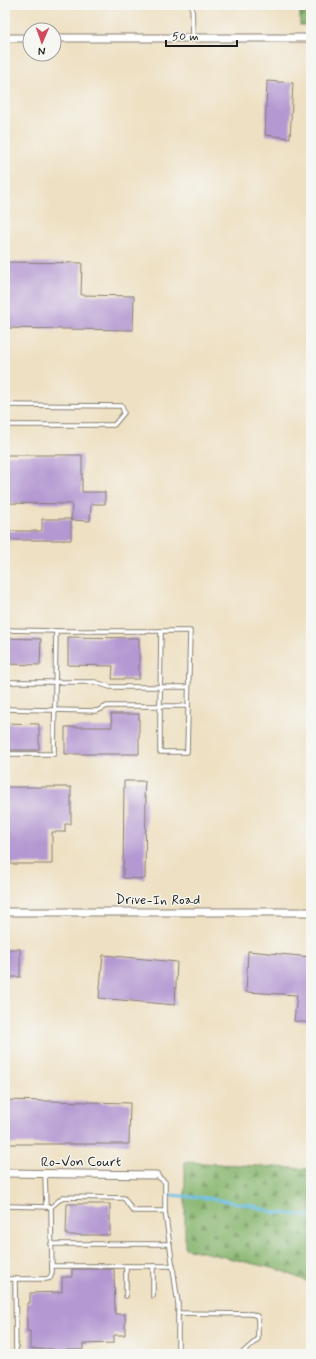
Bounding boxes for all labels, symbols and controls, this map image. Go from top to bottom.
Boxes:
north arrow [22,22,62,62]
scale bar [166,22,237,48]
text: 50 m [172,29,199,45]
text: N [38,44,46,58]
street label: Drive-In Road [116,891,200,909]
street label: Ro-Von Court [41,1153,121,1171]

